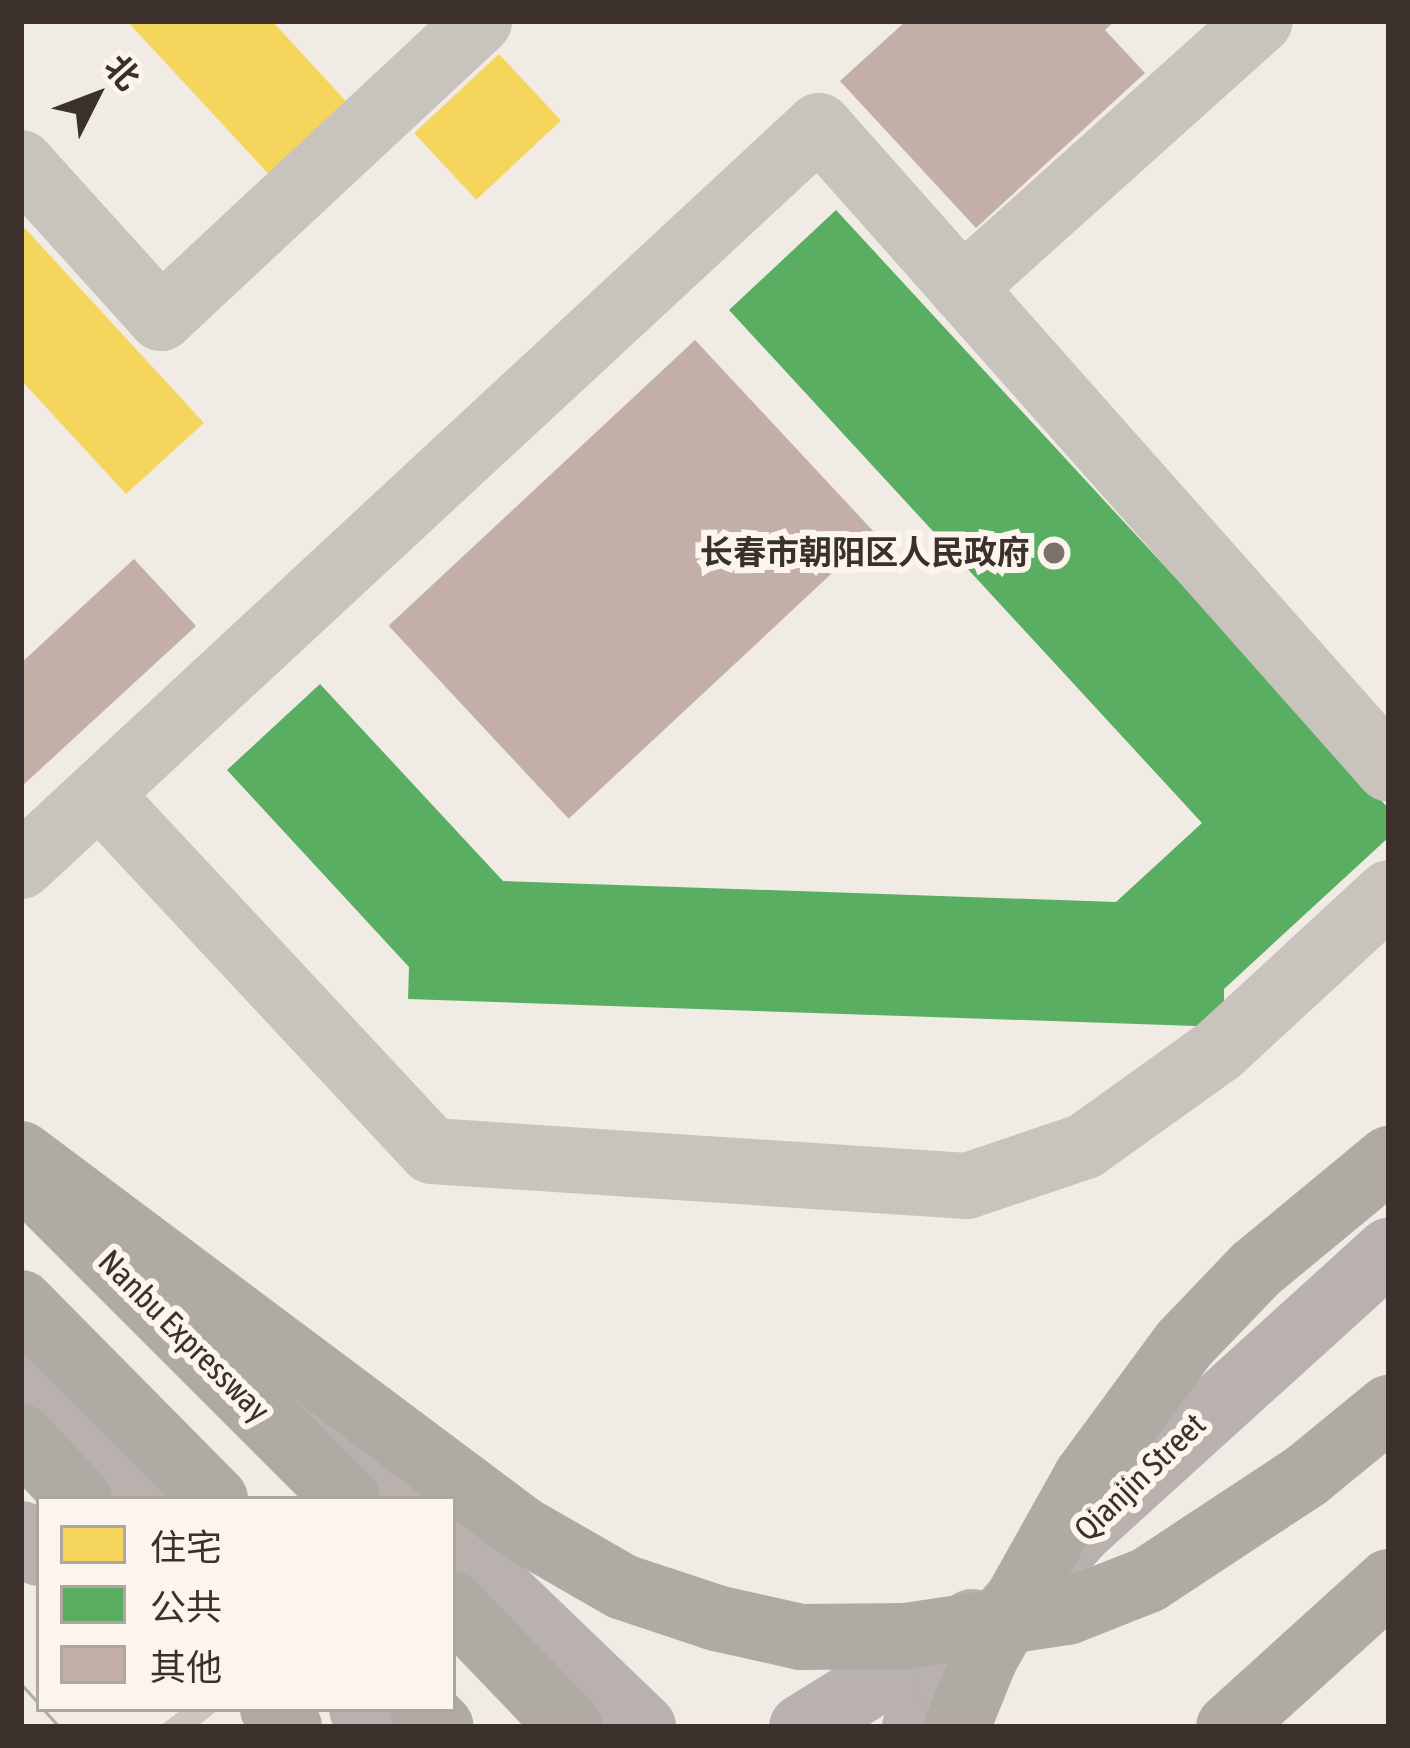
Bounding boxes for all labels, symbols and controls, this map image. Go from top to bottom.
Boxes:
north arrow [36,36,156,156]
text: 北 [98,47,148,97]
place label: 长春市朝阳区人民政府 [700,533,1030,573]
marker: 长春市朝阳区人民政府 [1041,540,1067,566]
street label: Nanbu Expressway [90,1242,278,1430]
street label: Qianjin Street [1066,1405,1214,1549]
legend [36,1496,456,1712]
text: 住宅 [150,1526,222,1568]
text: 公共 [150,1586,222,1628]
text: 其他 [150,1646,222,1688]

